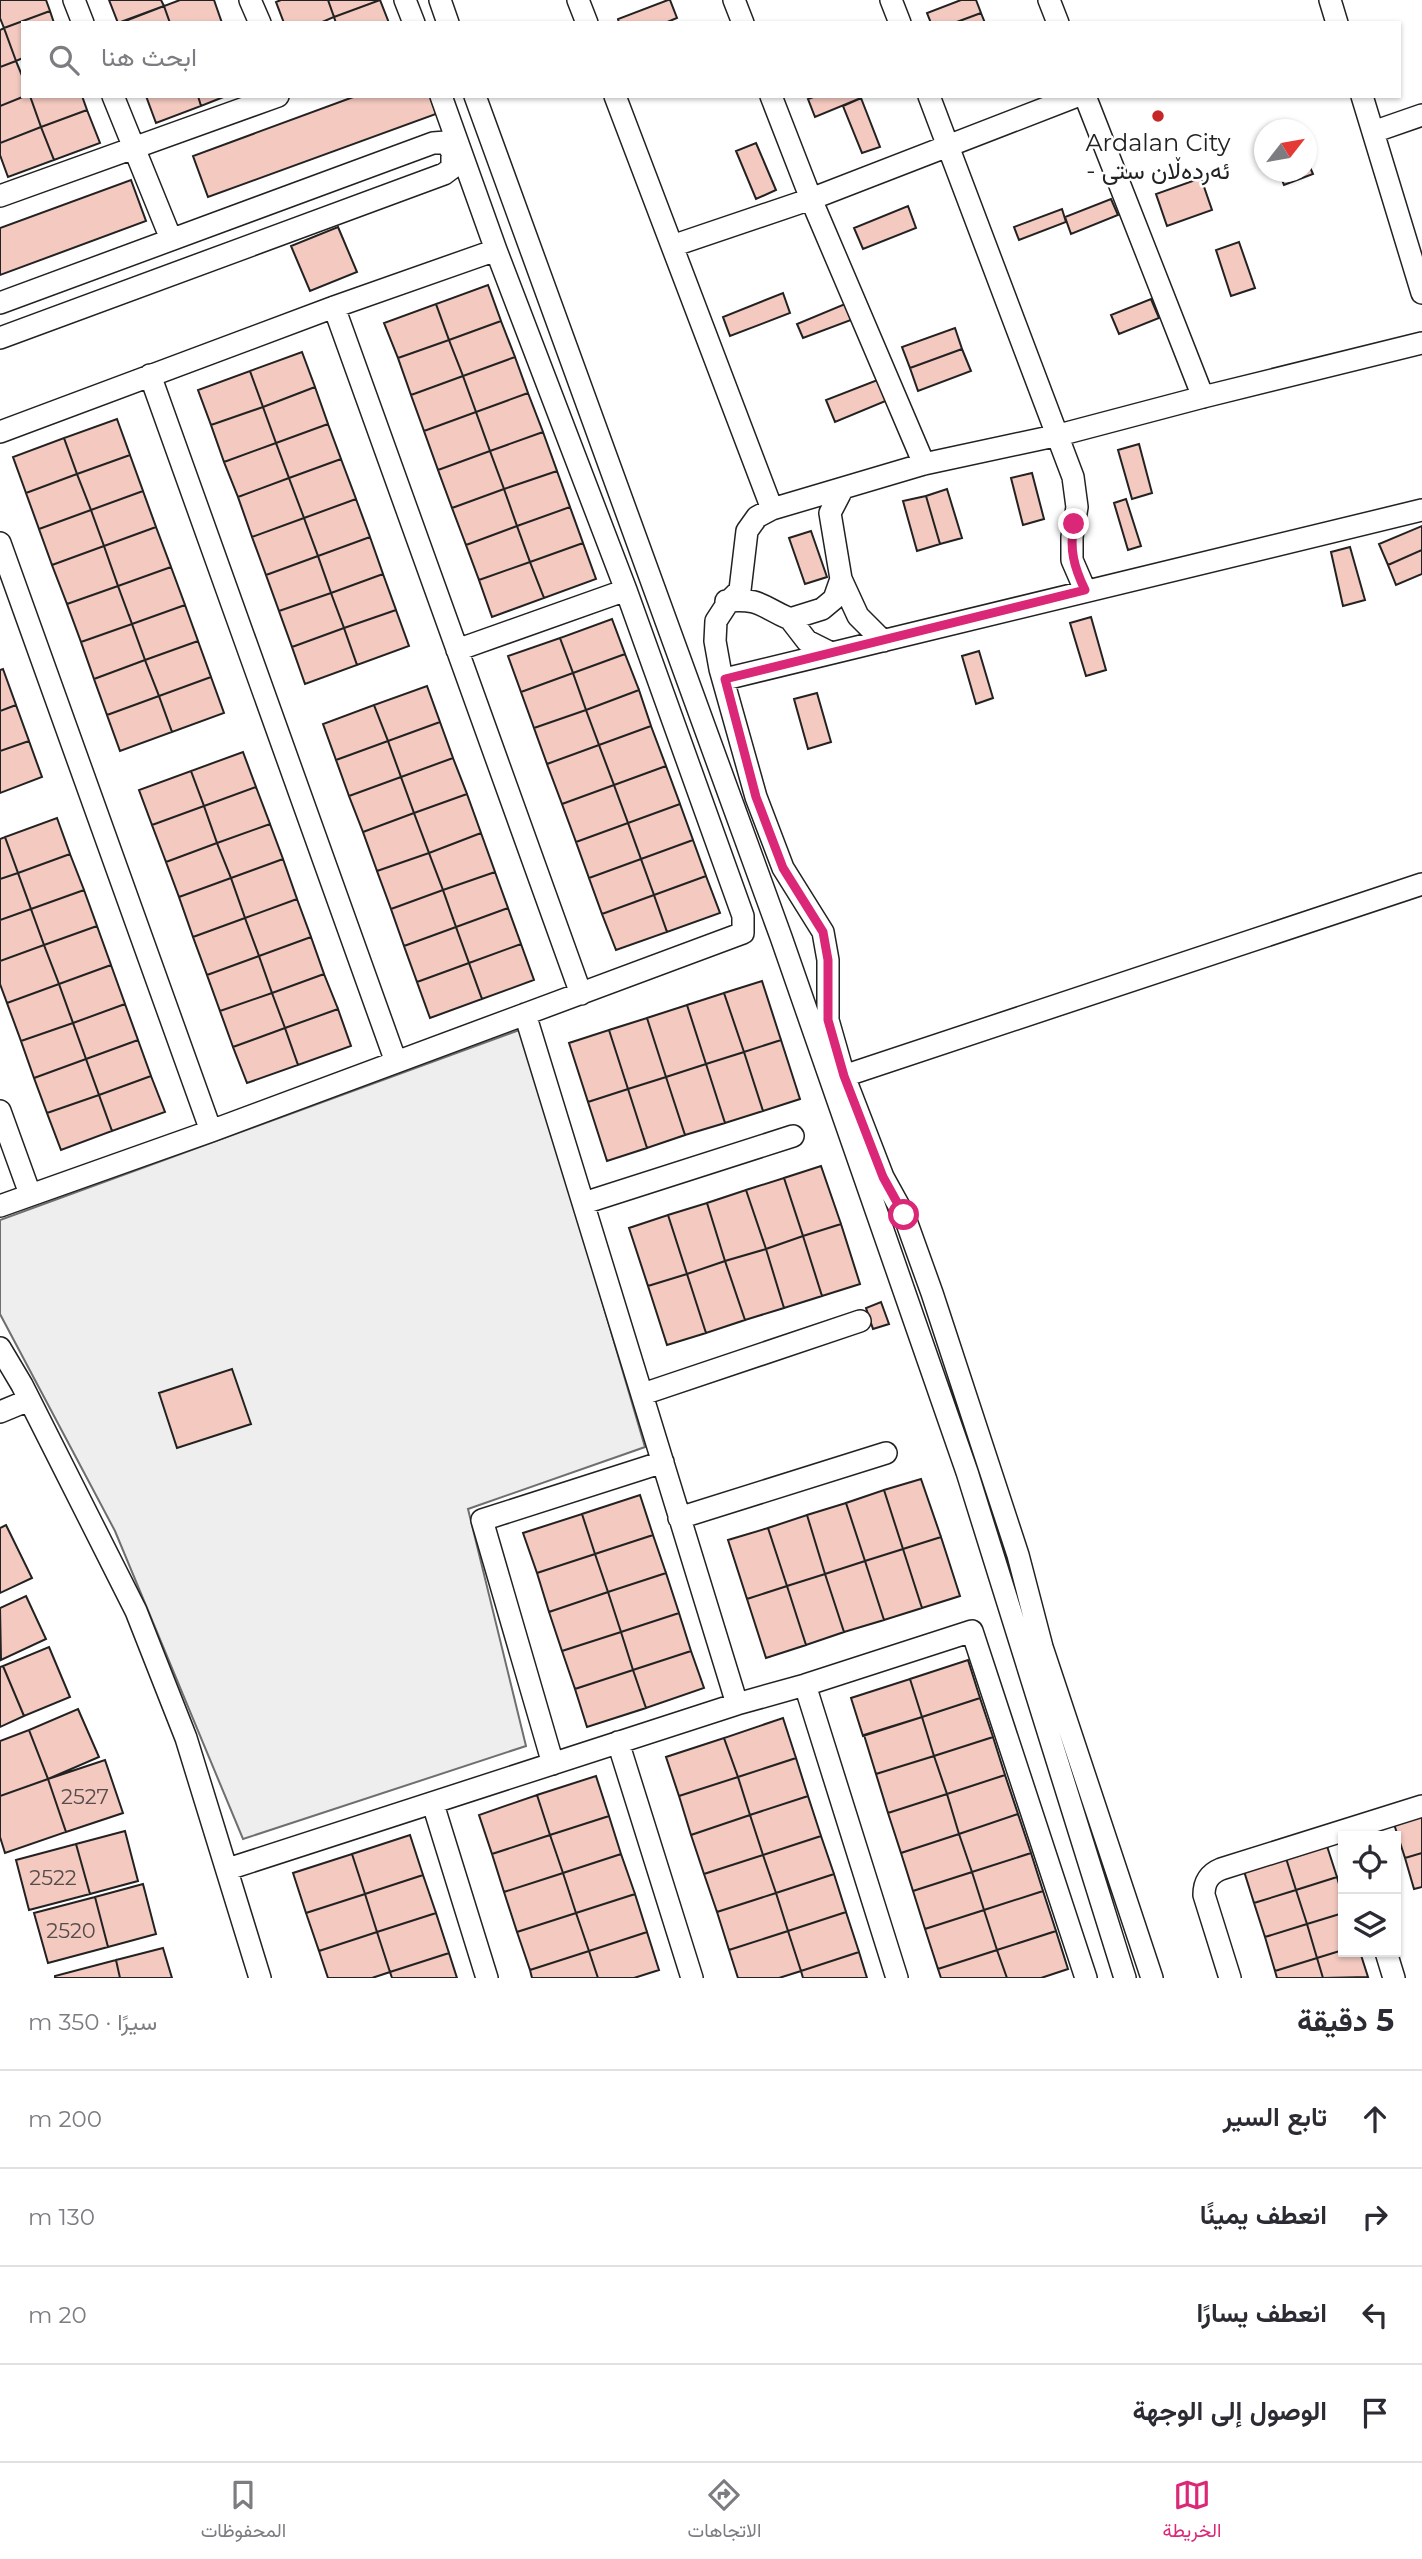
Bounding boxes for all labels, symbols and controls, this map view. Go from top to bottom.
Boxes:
search box [21,21,1401,98]
icon: search [45,41,83,79]
text: ابحث هنا [101,41,197,73]
marker: Ardalan City - ئەردەڵان ستی [1150,108,1166,124]
north arrow [1254,119,1317,182]
place label: Ardalan City - ئەردەڵان ستی [1085,128,1231,186]
route end [1058,508,1089,539]
route start [888,1199,919,1230]
house number: 2527 [61,1784,109,1809]
map controls [1338,1831,1401,1957]
button: locate [1338,1831,1401,1894]
house number: 2522 [29,1865,77,1890]
button: layers [1338,1894,1401,1957]
house number: 2520 [46,1918,96,1943]
text: 5 دقيقة [1297,2002,1394,2039]
text: سيرًا · 350 m [28,2008,157,2036]
icon: ahead [1356,2100,1394,2138]
text: تابع السير [1223,2101,1327,2133]
text: 200 m [28,2105,102,2133]
icon: right [1356,2198,1394,2236]
text: انعطف يمينًا [1200,2199,1327,2231]
text: 130 m [28,2203,95,2231]
icon: left [1356,2296,1394,2334]
text: انعطف يسارًا [1197,2297,1327,2329]
text: 20 m [28,2301,87,2329]
icon: arrive [1356,2394,1394,2432]
text: الوصول إلى الوجهة [1133,2395,1327,2427]
tab: المحفوظات [201,2476,286,2547]
tab: الاتجاهات [688,2476,761,2547]
tab: الخريطة [1163,2476,1221,2547]

